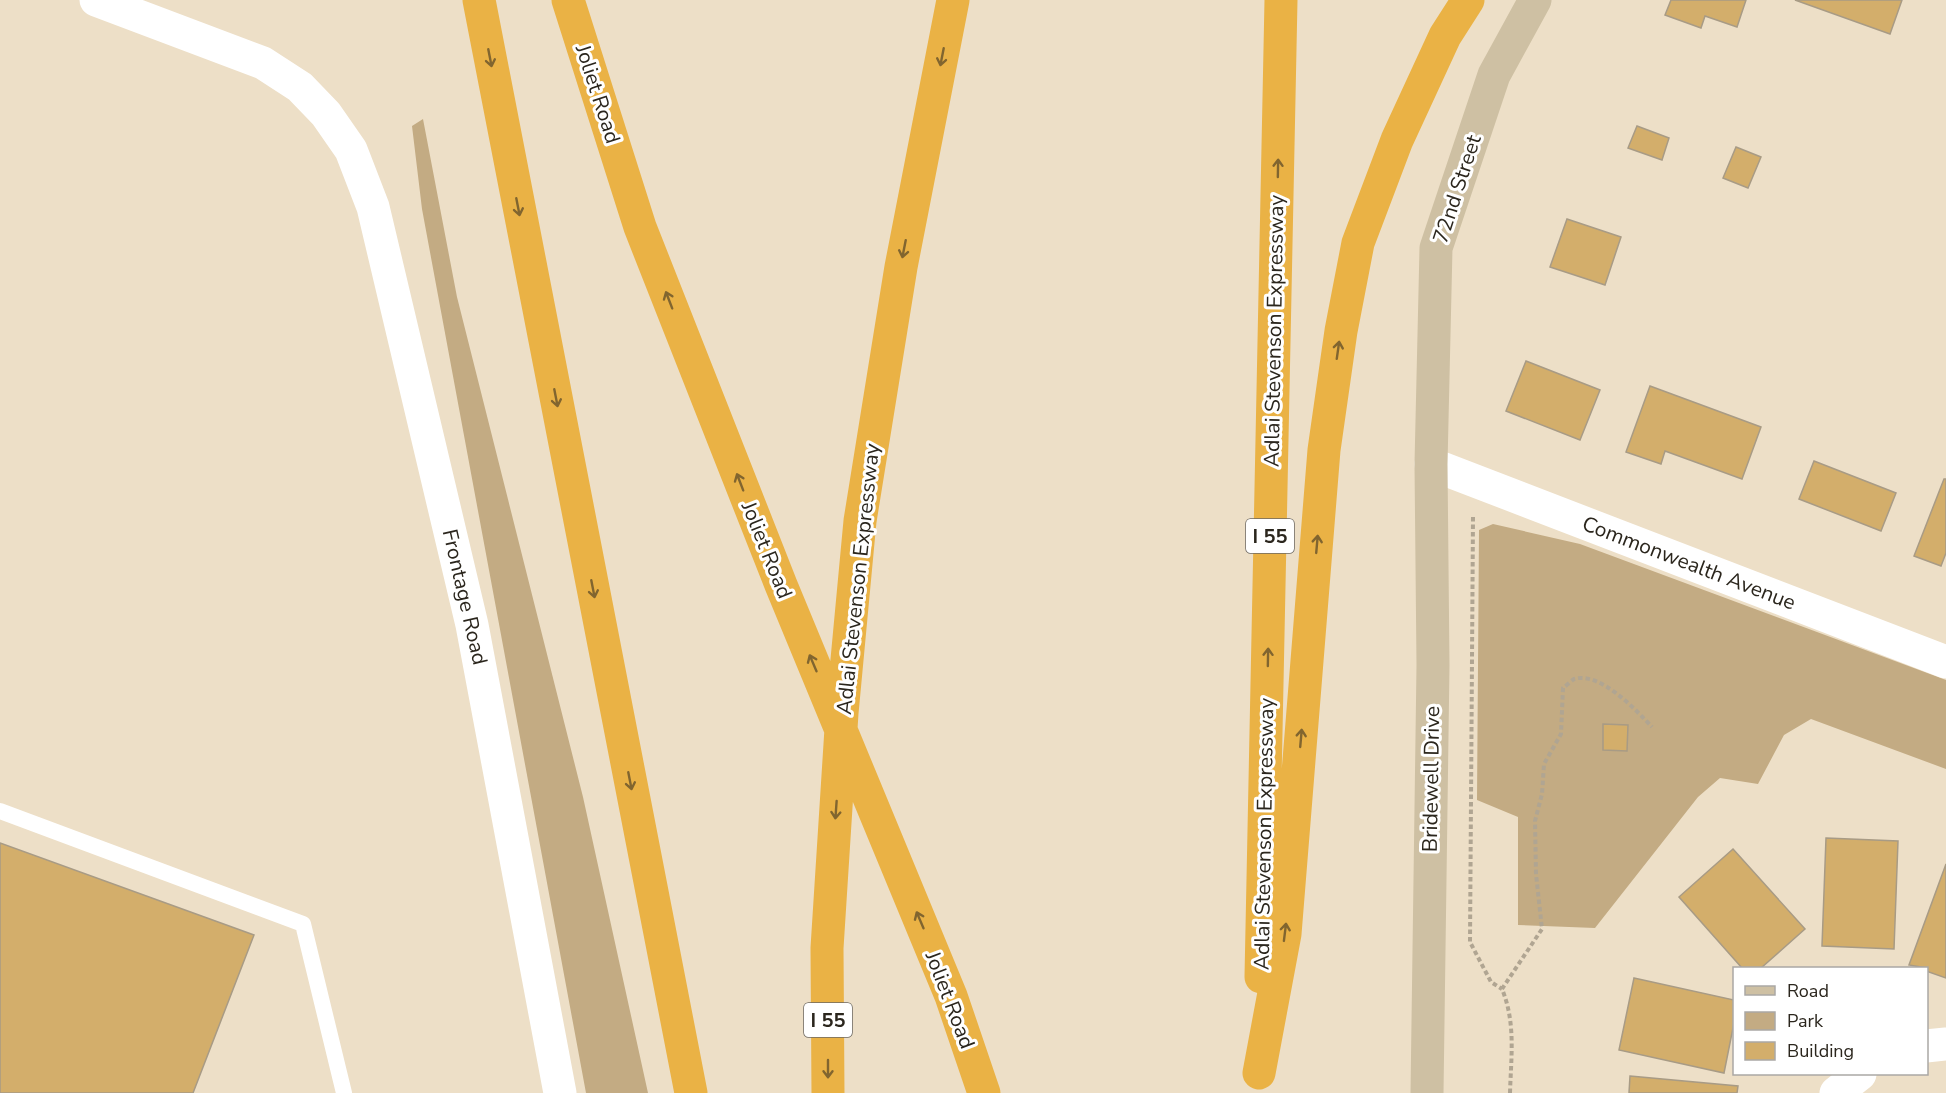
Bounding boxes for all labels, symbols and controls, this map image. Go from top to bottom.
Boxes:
street label: Joliet Road [569,40,627,147]
one-way arrow [485,47,496,67]
one-way arrow [936,47,947,67]
street label: 72nd Street [1426,131,1488,247]
one-way arrow [1272,159,1283,179]
street label: Adlai Stevenson Expressway [1258,194,1290,467]
one-way arrow [513,196,524,216]
one-way arrow [898,238,909,258]
one-way arrow [663,291,674,310]
one-way arrow [1333,341,1344,360]
one-way arrow [551,388,562,407]
street label: Adlai Stevenson Expressway [830,442,886,716]
one-way arrow [734,473,745,491]
street label: Joliet Road [734,496,799,603]
street label: Commonwealth Avenue [1578,509,1800,617]
road number: I 55 [1246,519,1294,553]
street label: Frontage Road [436,526,494,668]
one-way arrow [1311,534,1322,554]
one-way arrow [588,579,599,599]
one-way arrow [1262,648,1274,668]
one-way arrow [807,654,818,672]
street label: Adlai Stevenson Expressway [1248,697,1280,970]
street label: Bridewell Drive [1416,706,1446,852]
one-way arrow [1296,729,1307,749]
one-way arrow [625,770,636,790]
one-way arrow [830,799,841,819]
one-way arrow [914,912,925,930]
one-way arrow [1280,923,1291,943]
street label: Joliet Road [918,946,981,1053]
legend [1733,967,1928,1075]
text: Road [1787,979,1829,1003]
road number: I 55 [804,1003,852,1037]
text: Park [1787,1009,1824,1033]
text: Building [1787,1039,1854,1063]
one-way arrow [822,1059,834,1079]

